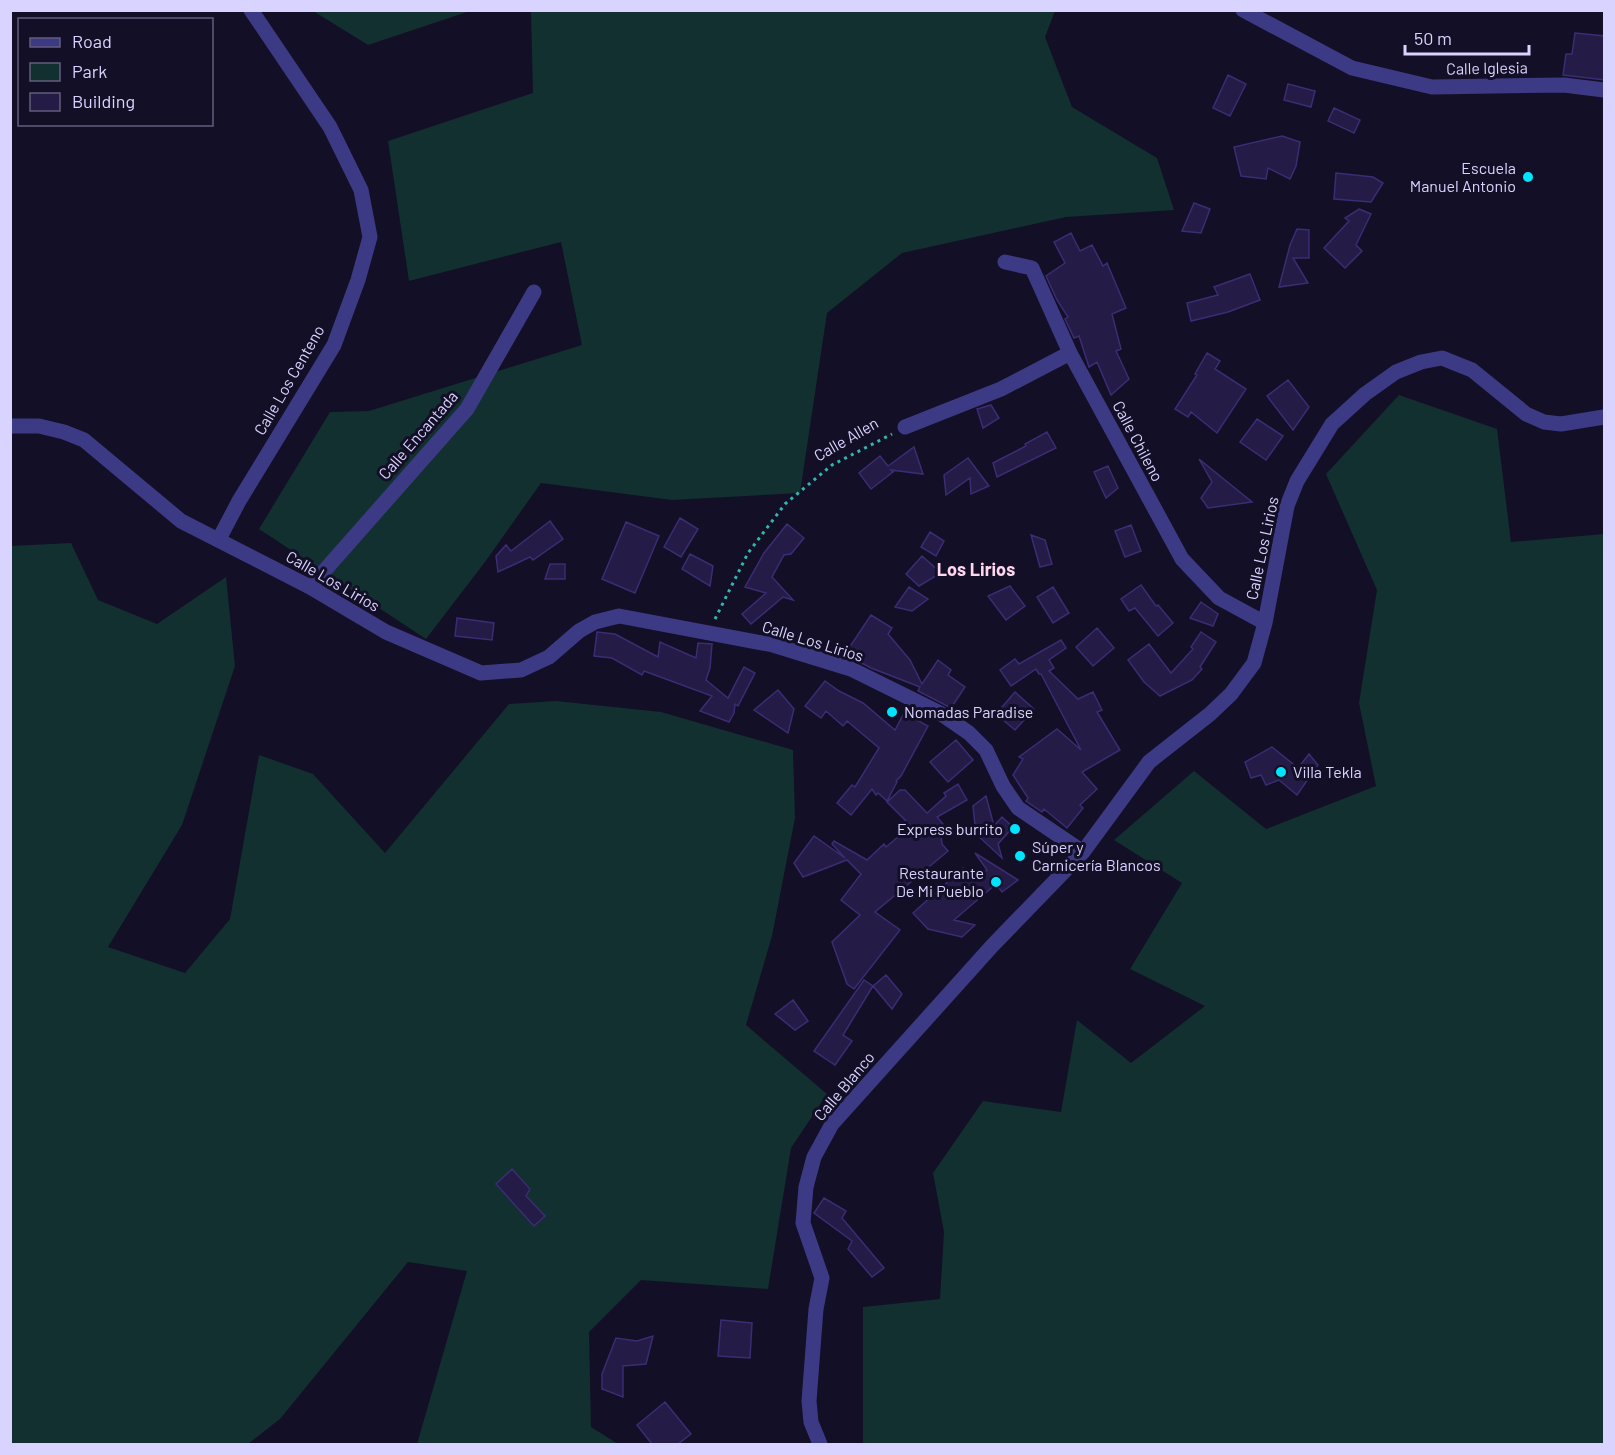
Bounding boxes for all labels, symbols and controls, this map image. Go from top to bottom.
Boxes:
legend [18,18,213,126]
scale bar [1405,18,1530,56]
text: 50 m [1414,27,1452,49]
text: Road [72,30,112,52]
street label: Calle Iglesia [1446,57,1528,78]
text: Park [72,60,107,82]
text: Building [72,90,135,112]
place label: Escuela Manuel Antonio [1410,158,1516,195]
marker: Escuela Manuel Antonio [1521,170,1535,184]
street label: Calle Los Centeno [249,321,328,438]
street label: Calle Encantada [374,387,461,483]
street label: Calle Chileno [1109,397,1168,484]
street label: Calle Allen [810,413,881,465]
street label: Calle Los Lirios [1241,495,1282,601]
street label: Calle Los Lirios [283,546,383,615]
district label: Los Lirios [937,558,1015,580]
street label: Calle Los Lirios [760,616,866,665]
place label: Nomadas Paradise [904,702,1033,721]
marker: Nomadas Paradise [885,705,899,719]
place label: Villa Tekla [1293,762,1362,781]
marker: Villa Tekla [1274,765,1288,779]
place label: Express burrito [897,819,1003,838]
marker: Express burrito [1008,822,1022,836]
place label: Súper y Carnicería Blancos [1032,837,1161,874]
marker: Súper y Carnicería Blancos [1013,849,1027,863]
place label: Restaurante De Mi Pueblo [896,863,984,900]
marker: Restaurante De Mi Pueblo [989,875,1003,889]
street label: Calle Blanco [809,1047,878,1124]

